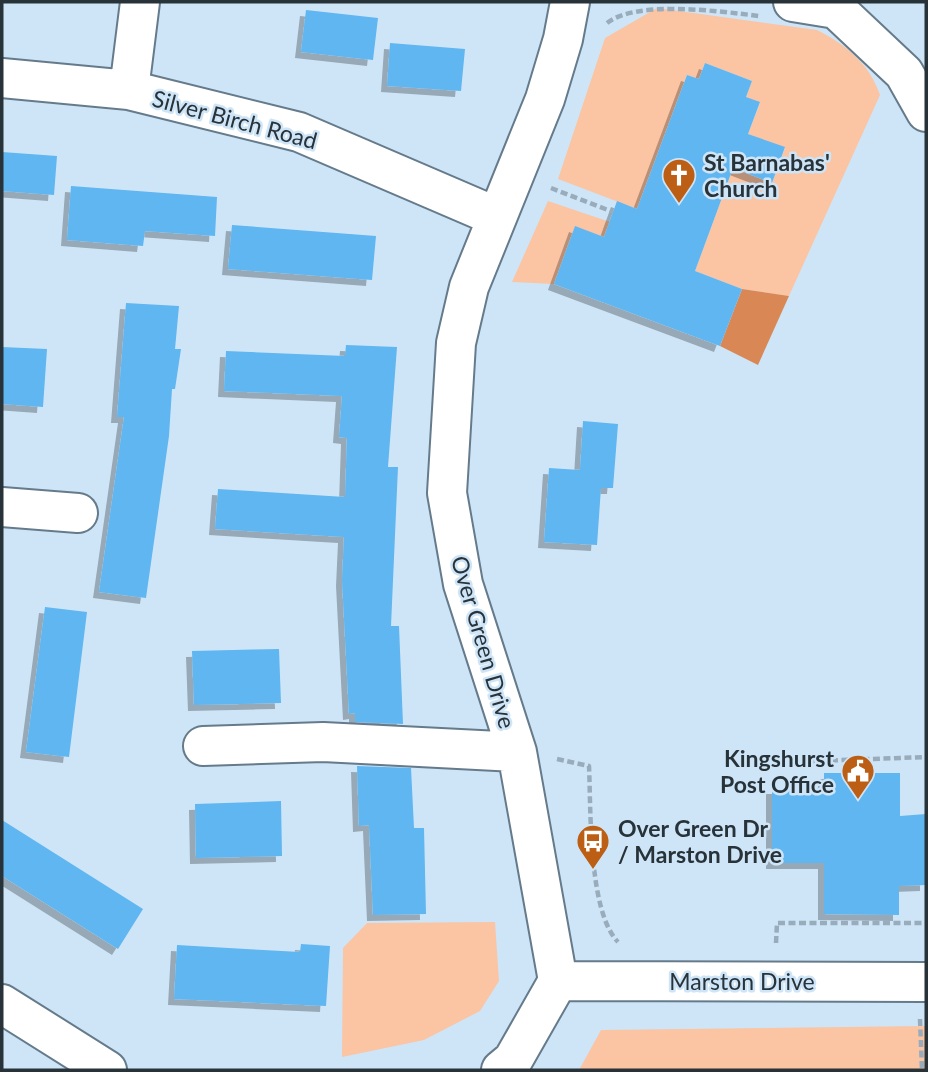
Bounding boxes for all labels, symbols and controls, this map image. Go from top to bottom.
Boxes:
street label: Silver Birch Road [149,84,321,154]
place label: St Barnabas' Church [704,148,830,202]
church icon: St Barnabas' Church [660,156,698,205]
street label: Over Green Drive [446,552,522,732]
place label: Kingshurst Post Office [720,744,834,798]
public building icon: Kingshurst Post Office [839,752,877,801]
place label: Over Green Dr / Marston Drive [618,814,782,868]
bus stop icon: Over Green Dr / Marston Drive [574,822,612,871]
street label: Marston Drive [669,967,815,995]

